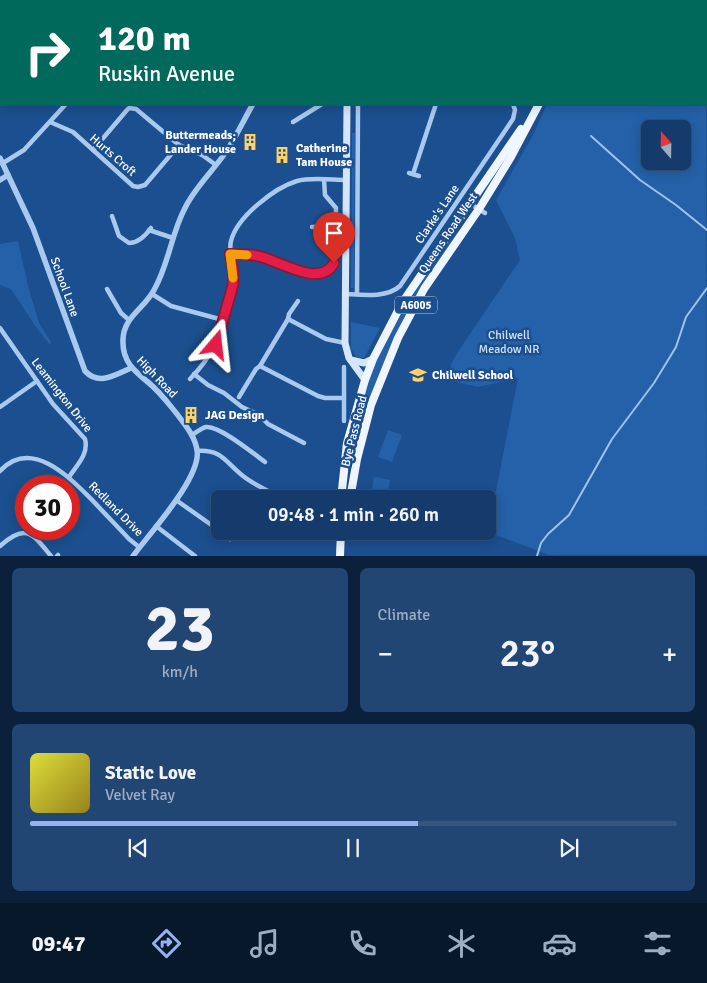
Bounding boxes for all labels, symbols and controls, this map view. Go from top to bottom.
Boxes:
text: 120 m [98,17,191,60]
icon: right [15,20,80,85]
text: Ruskin Avenue [98,60,235,87]
north arrow [641,120,691,170]
map controls [641,120,691,170]
place label: Buttermeads; Lander House [165,128,236,157]
street label: Hurts Croft [86,131,139,180]
building icon: Buttermeads; Lander House [240,132,260,152]
place label: Catherine Tam House [296,141,352,170]
building icon: Catherine Tam House [272,145,292,165]
street label: Clarke's Lane [412,182,463,247]
street label: Queens Road West [416,190,481,277]
pin [313,212,355,263]
icon: arrive [320,219,348,247]
street label: School Lane [47,255,82,319]
road number: A6005 [395,296,437,314]
position arrow [189,318,241,370]
park label: Chilwell Meadow NR [479,328,539,357]
street label: High Road [133,353,180,401]
street label: Leamington Drive [28,355,95,435]
school or university icon: Chilwell School [408,365,428,385]
place label: Chilwell School [432,368,513,383]
street label: Bye Pass Road [338,394,371,468]
building icon: JAG Design [181,405,201,425]
place label: JAG Design [205,408,265,423]
speed limit sign: 30 [15,475,80,540]
street label: Redland Drive [85,479,146,540]
text: 09:48 · 1 min · 260 m [268,503,439,527]
text: 23 [145,589,215,669]
text: Climate [378,605,430,625]
text: 23° [499,630,555,677]
text: − [378,637,393,671]
text: + [662,637,677,671]
text: km/h [162,662,198,682]
text: Static Love [105,761,196,785]
text: Velvet Ray [105,785,175,805]
icon: previous [124,834,152,862]
icon: pause [339,834,367,862]
icon: next [555,834,583,862]
icon: directions [149,926,184,961]
icon: music [247,926,282,961]
icon: phone [345,926,380,961]
icon: climate [444,926,479,961]
icon: car [542,926,577,961]
icon: filters [640,926,675,961]
text: 09:47 [32,930,86,957]

